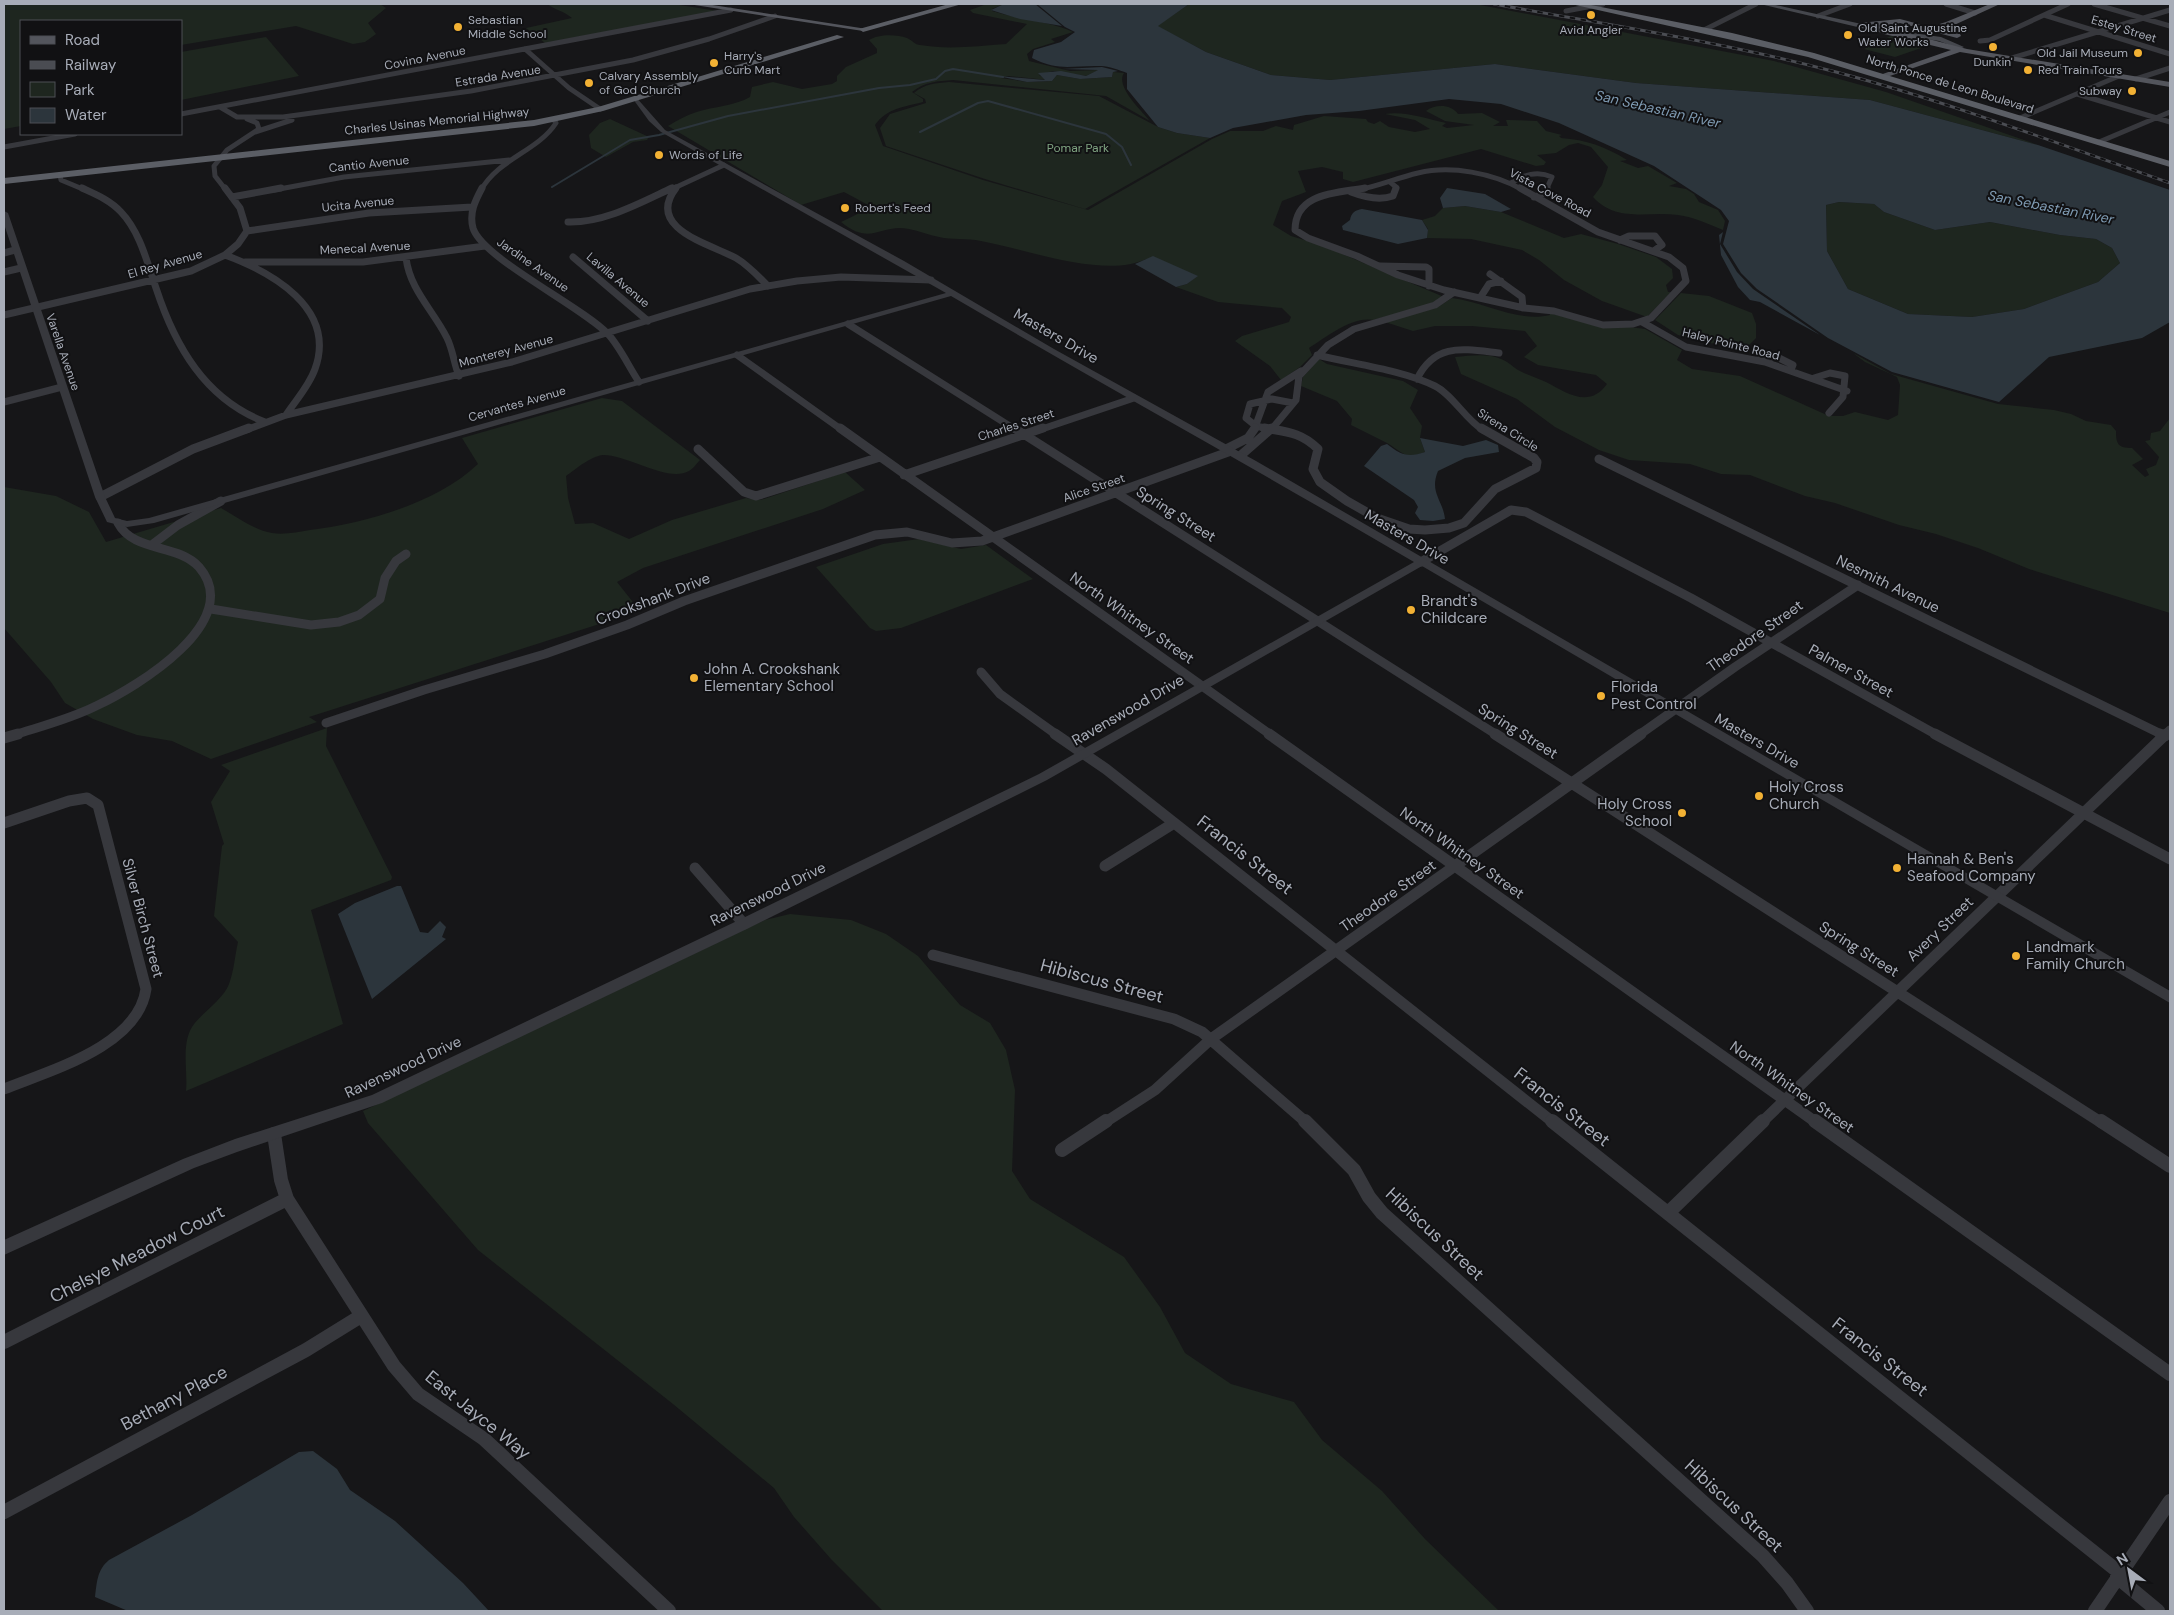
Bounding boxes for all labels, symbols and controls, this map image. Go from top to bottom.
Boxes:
marker: Avid Angler [1585,9,1597,21]
street label: Estey Street [2089,11,2159,47]
place label: Sebastian Middle School [468,12,546,42]
legend [20,20,182,135]
place label: Old Saint Augustine Water Works [1858,20,1967,50]
marker: Sebastian Middle School [452,21,464,33]
place label: Avid Angler [1560,22,1623,38]
marker: Old Saint Augustine Water Works [1842,29,1854,41]
text: Road [65,30,100,50]
marker: Dunkin' [1987,41,1999,53]
street label: Covino Avenue [383,42,467,74]
place label: Old Jail Museum [2037,45,2128,61]
marker: Old Jail Museum [2132,47,2144,59]
place label: Harry's Curb Mart [724,48,781,78]
street label: North Ponce de Leon Boulevard [1864,51,2036,117]
place label: Dunkin' [1973,54,2013,70]
text: Railway [65,55,117,75]
marker: Harry's Curb Mart [708,57,720,69]
street label: Estrada Avenue [454,61,542,91]
place label: Red Train Tours [2038,62,2122,78]
marker: Red Train Tours [2022,64,2034,76]
place label: Calvary Assembly of God Church [599,68,698,98]
marker: Calvary Assembly of God Church [583,77,595,89]
text: Park [65,80,95,100]
place label: Subway [2079,83,2122,99]
marker: Subway [2126,85,2138,97]
water label: San Sebastian River [1594,86,1723,132]
street label: Charles Usinas Memorial Highway [344,103,530,139]
text: Water [65,105,107,125]
park label: Pomar Park [1047,140,1109,156]
place label: Words of Life [669,147,743,163]
marker: Words of Life [653,149,665,161]
street label: Cantio Avenue [328,152,410,176]
street label: Vista Cove Road [1506,165,1594,221]
water label: San Sebastian River [1986,186,2116,228]
street label: Ucita Avenue [321,192,395,216]
place label: Robert's Feed [855,200,931,216]
marker: Robert's Feed [839,202,851,214]
street label: Jardine Avenue [494,234,572,296]
street label: Menecal Avenue [319,238,411,258]
street label: El Rey Avenue [126,246,204,282]
street label: Lavilla Avenue [583,249,653,311]
street label: Masters Drive [1010,304,1102,368]
street label: Varella Avenue [42,311,84,393]
street label: Haley Pointe Road [1681,324,1781,364]
street label: Monterey Avenue [457,331,555,371]
street label: Cervantes Avenue [466,382,568,426]
street label: Charles Street [976,405,1056,445]
street label: Sirena Circle [1474,405,1542,455]
street label: Alice Street [1061,470,1127,506]
street label: Spring Street [1132,481,1220,547]
street label: Masters Drive [1361,505,1453,569]
street label: Nesmith Avenue [1833,550,1943,618]
street label: North Whitney Street [1066,567,1198,669]
street label: Crookshank Drive [593,568,713,630]
place label: Brandt's Childcare [1421,591,1487,628]
street label: Theodore Street [1703,595,1807,677]
marker: Brandt's Childcare [1405,604,1417,616]
street label: Palmer Street [1805,640,1897,703]
place label: John A. Crookshank Elementary School [704,659,840,696]
street label: Ravenswood Drive [1068,670,1188,750]
marker: John A. Crookshank Elementary School [688,672,700,684]
place label: Florida Pest Control [1611,677,1697,714]
marker: Florida Pest Control [1595,690,1607,702]
street label: Spring Street [1474,698,1562,764]
street label: Masters Drive [1711,709,1803,773]
place label: Holy Cross Church [1769,777,1844,814]
marker: Holy Cross Church [1753,790,1765,802]
place label: Holy Cross School [1597,794,1672,831]
street label: North Whitney Street [1396,802,1528,904]
marker: Holy Cross School [1676,807,1688,819]
street label: Francis Street [1192,810,1298,900]
place label: Hannah & Ben's Seafood Company [1907,849,2036,886]
street label: Theodore Street [1336,855,1440,937]
street label: Silver Birch Street [117,856,169,980]
street label: Ravenswood Drive [707,857,829,931]
marker: Hannah & Ben's Seafood Company [1891,862,1903,874]
street label: Avery Street [1902,892,1978,966]
street label: Spring Street [1815,916,1903,982]
place label: Landmark Family Church [2026,937,2125,974]
marker: Landmark Family Church [2010,950,2022,962]
street label: Hibiscus Street [1038,953,1166,1009]
street label: Ravenswood Drive [342,1031,464,1103]
street label: North Whitney Street [1726,1036,1858,1138]
street label: Francis Street [1509,1062,1615,1152]
street label: Hibiscus Street [1381,1182,1489,1286]
street label: Chelsye Meadow Court [45,1199,229,1309]
street label: Francis Street [1827,1312,1933,1402]
street label: Bethany Place [116,1360,232,1436]
street label: East Jayce Way [420,1365,536,1465]
street label: Hibiscus Street [1680,1454,1788,1558]
north arrow [2104,1545,2154,1595]
text: N [2113,1549,2131,1569]

